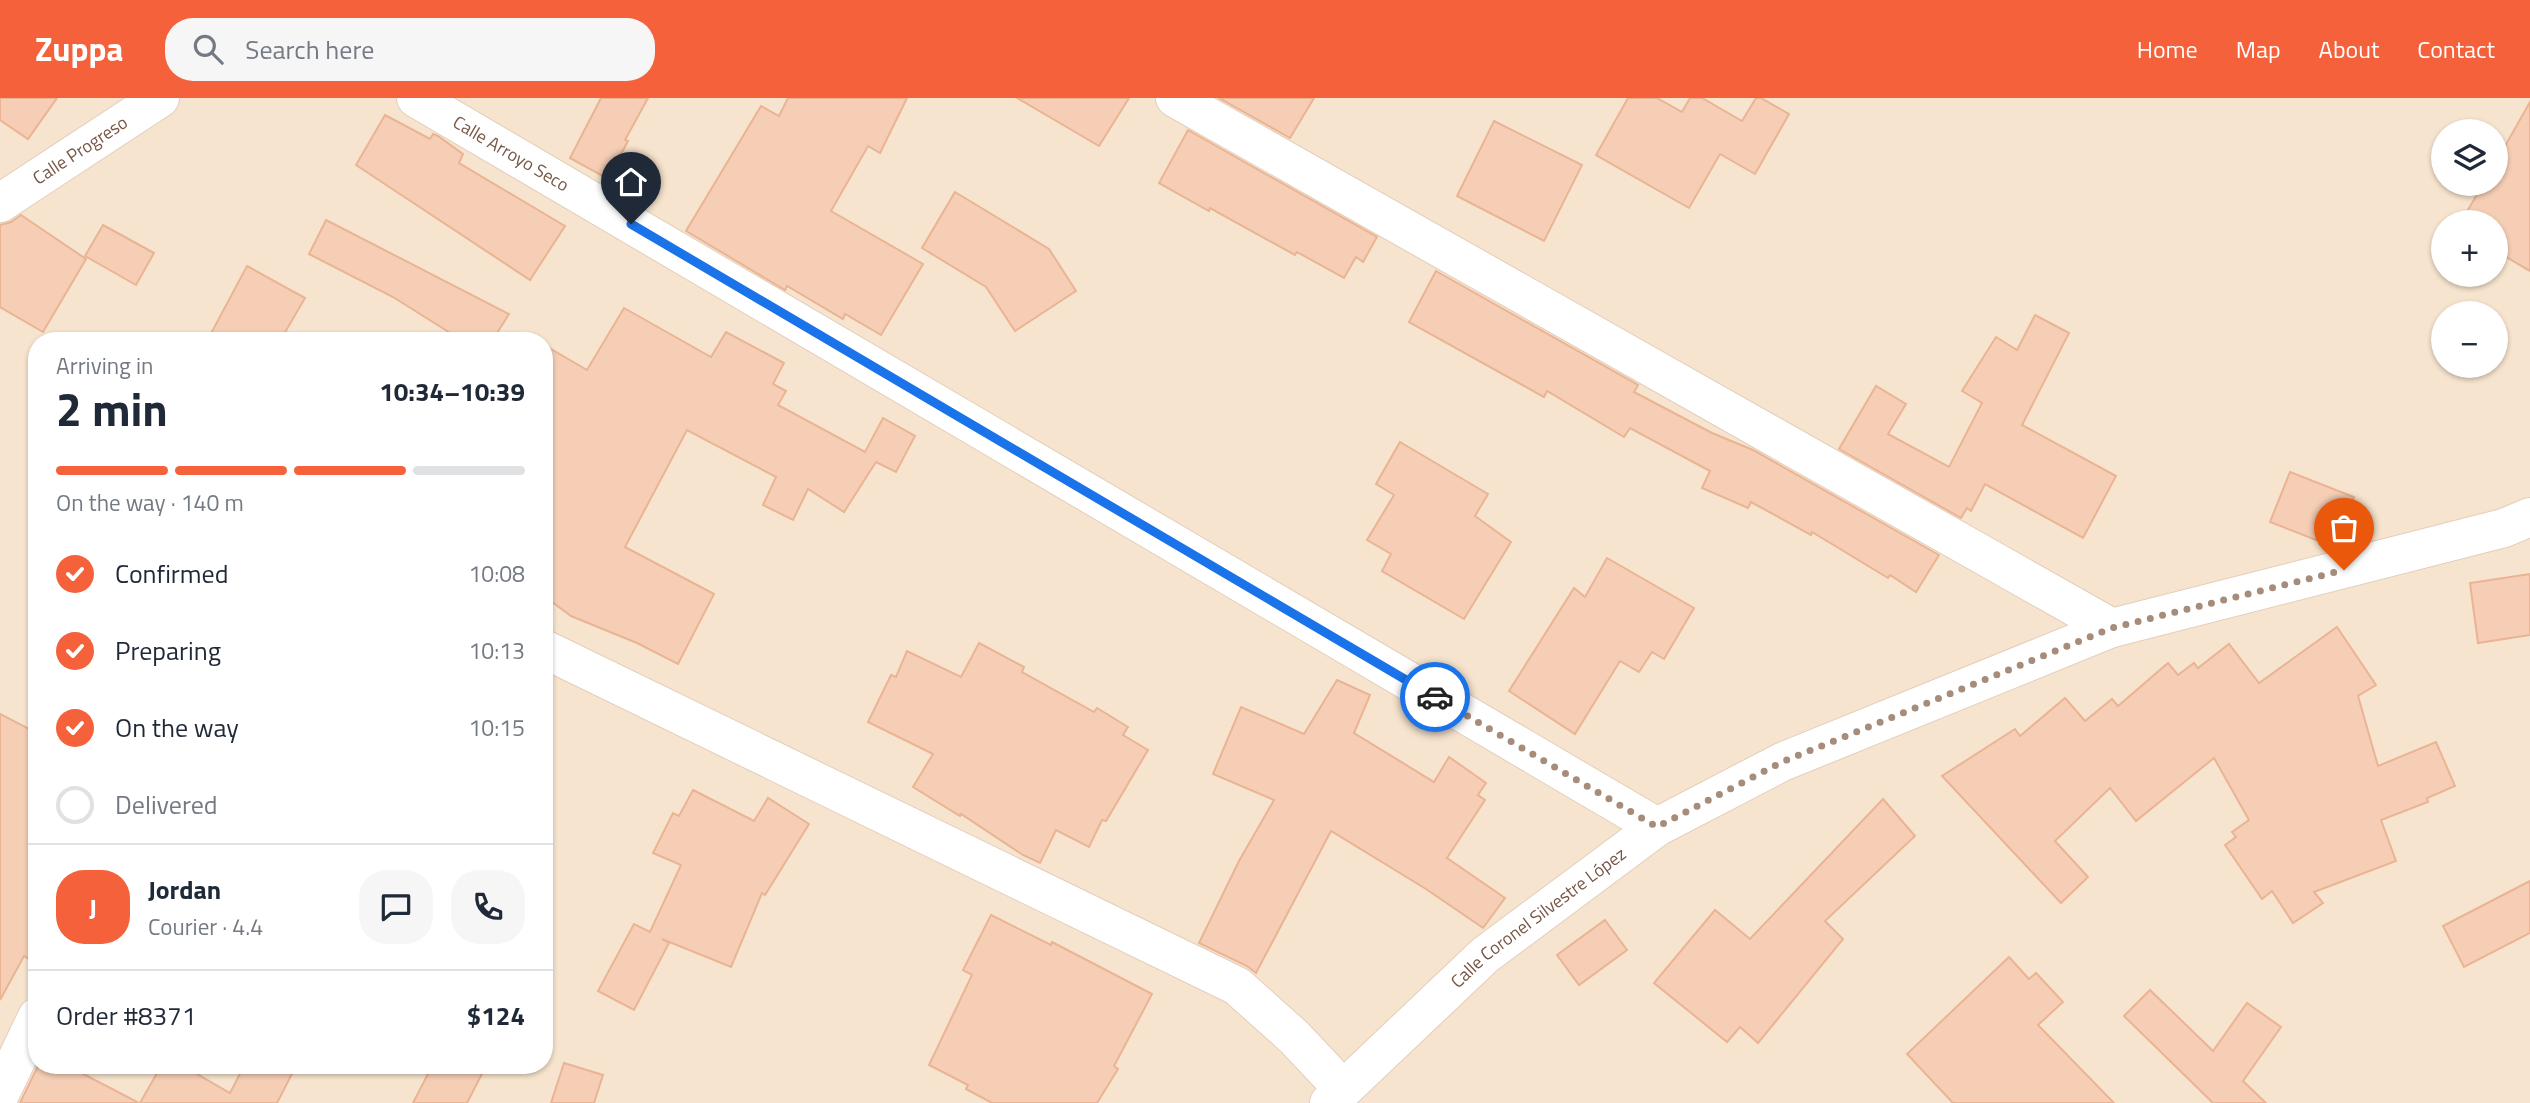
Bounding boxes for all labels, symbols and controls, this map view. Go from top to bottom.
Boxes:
search box [165,18,655,81]
text: Zuppa [35,24,123,74]
icon: search [189,30,227,68]
text: Search here [245,30,374,69]
text: Home [2137,31,2198,67]
text: Map [2236,31,2281,67]
text: About [2319,31,2379,67]
text: Contact [2417,31,2495,67]
street label: Calle Progreso [27,109,133,191]
street label: Calle Arroyo Seco [448,109,574,198]
map controls [2431,119,2508,378]
button: layers [2431,119,2508,196]
pin [601,152,661,224]
icon: home [612,163,650,201]
button: + [2431,210,2508,287]
button: − [2431,301,2508,378]
text: Arriving in [56,348,153,383]
text: 10:34–10:39 [379,372,525,411]
text: 2 min [56,374,168,444]
text: On the way · 140 m [56,485,244,520]
pin [2314,498,2374,570]
icon: bag [2325,509,2363,547]
text: Confirmed [115,554,229,593]
icon: check [56,555,94,593]
text: 10:08 [468,556,525,591]
text: Preparing [115,631,221,670]
icon: check [56,632,94,670]
text: 10:13 [468,633,525,668]
courier [1400,662,1470,732]
icon: car [1416,678,1454,716]
text: On the way [115,708,239,747]
icon: check [56,709,94,747]
text: 10:15 [468,710,525,745]
text: Delivered [115,785,218,824]
street label: Calle Coronel Silvestre López [1444,840,1632,994]
text: Jordan [148,870,221,909]
button: chat [359,870,433,944]
button: phone [451,870,525,944]
text: J [89,888,97,927]
text: Courier · 4.4 [148,909,263,944]
text: Order #8371 [56,996,196,1035]
text: $124 [467,996,525,1035]

